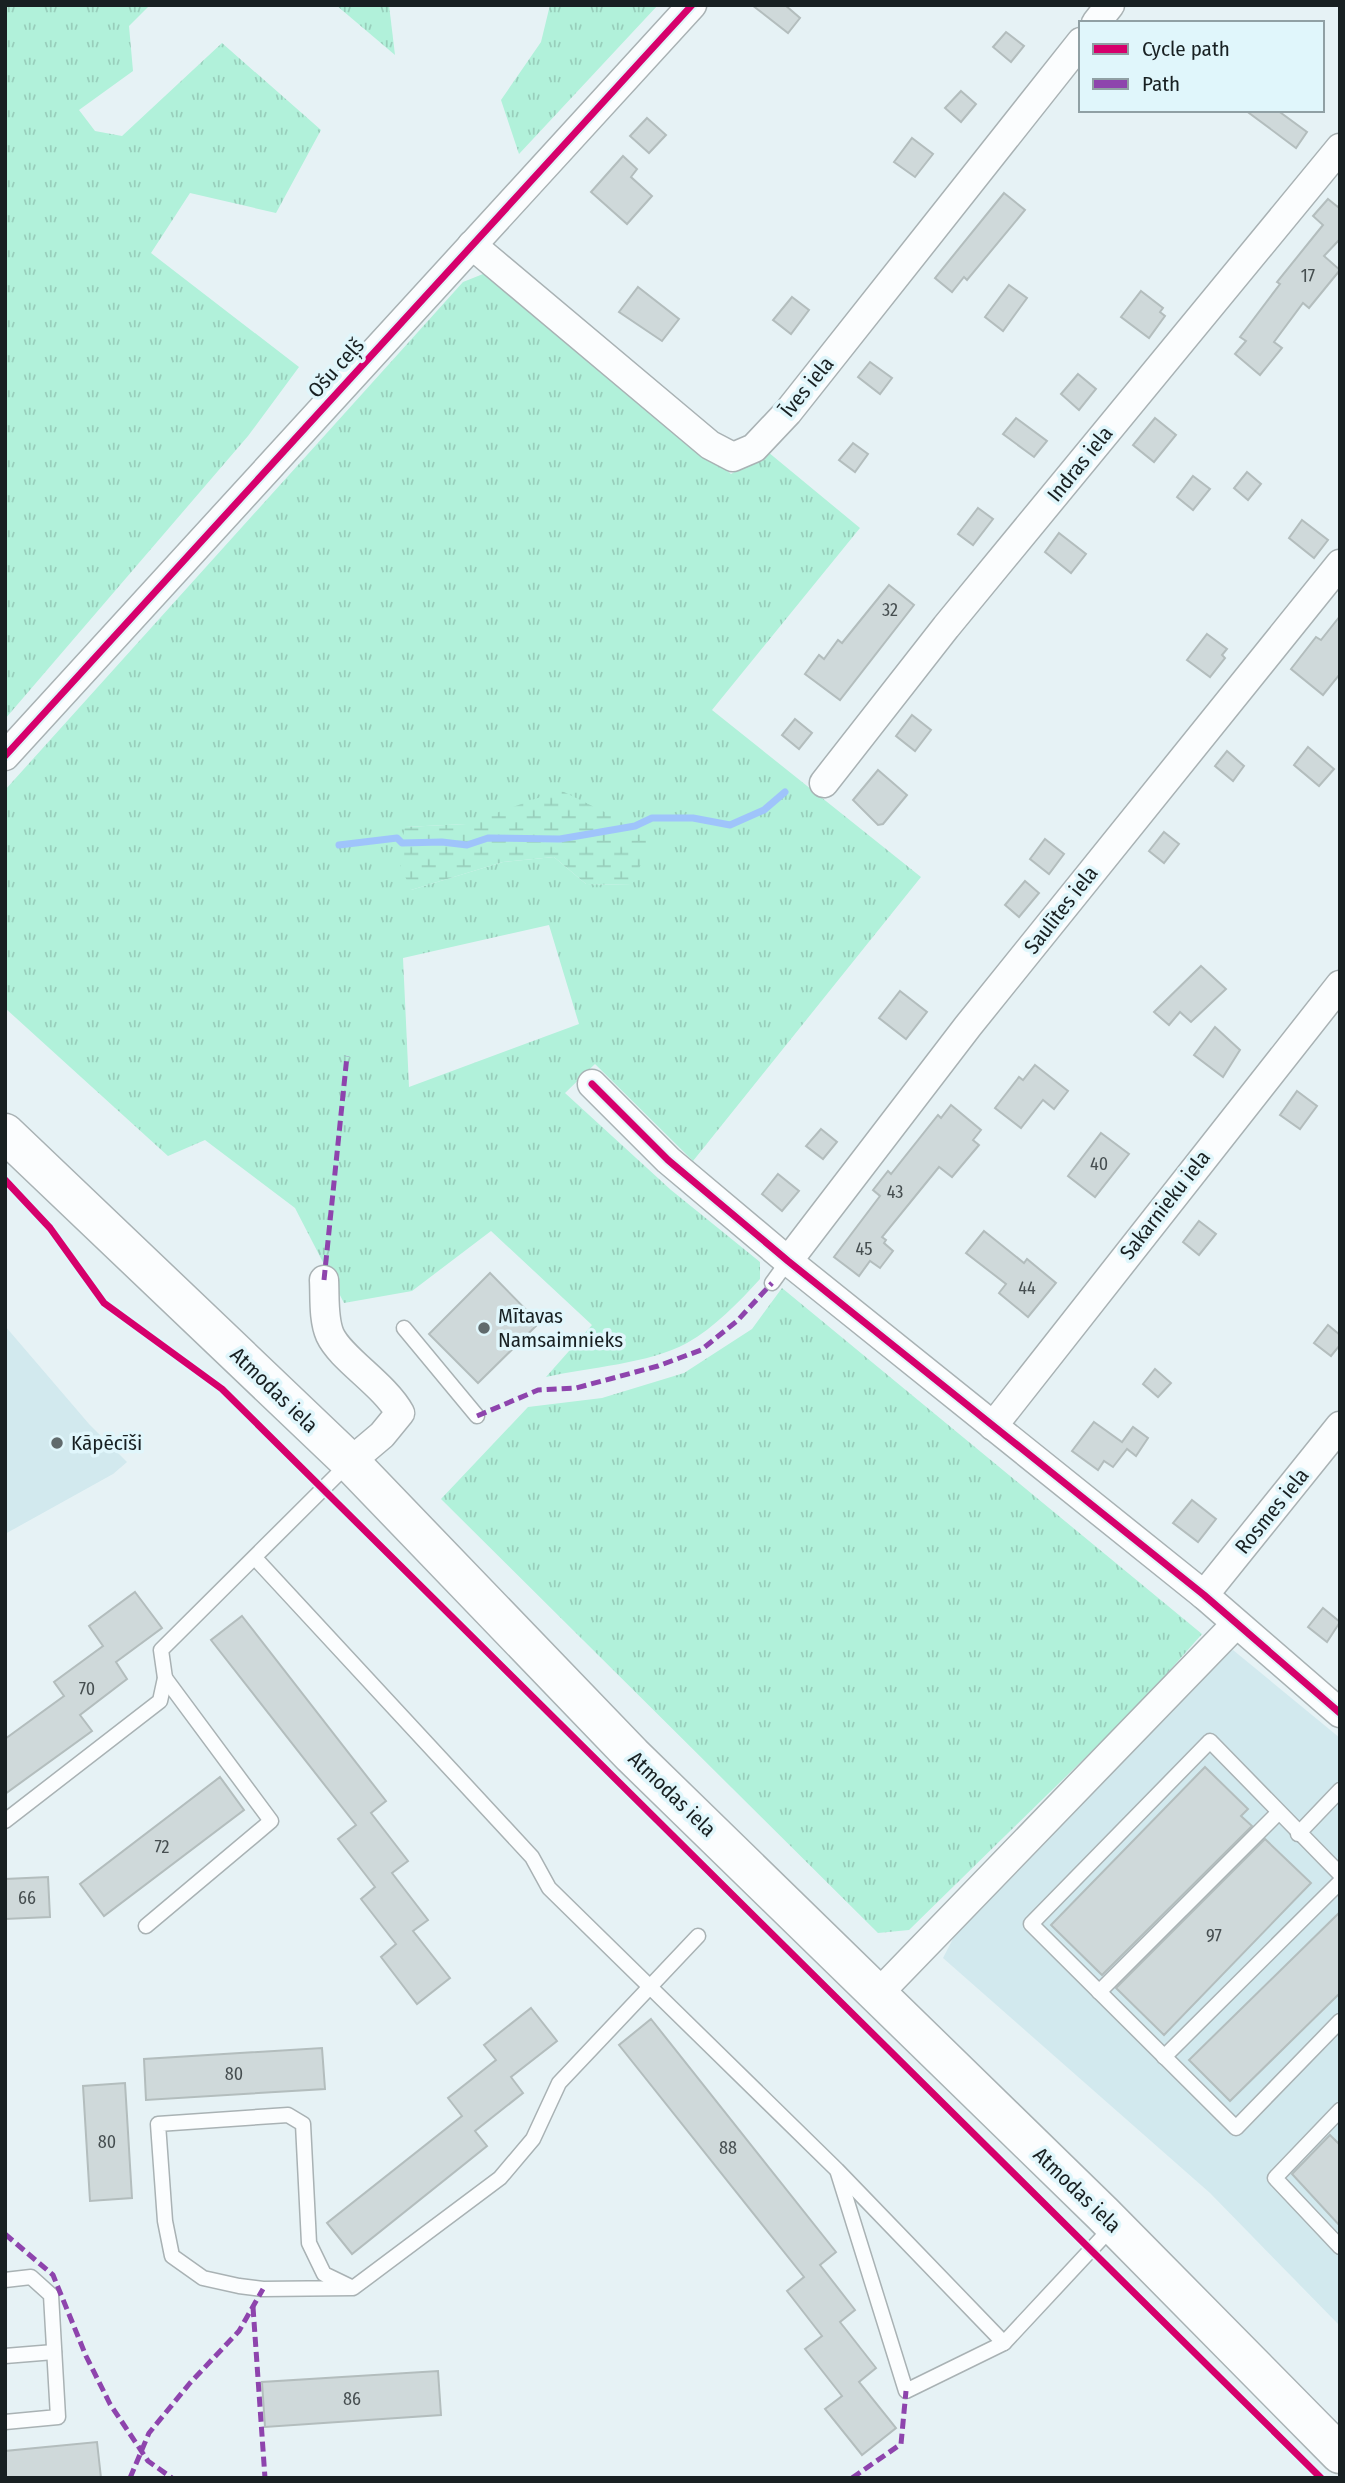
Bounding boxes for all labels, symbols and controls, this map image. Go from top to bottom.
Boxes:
legend [1079,21,1324,112]
text: Cycle path [1142,36,1230,62]
text: Path [1142,71,1180,97]
house number: 17 [1301,265,1315,287]
street label: Ošu ceļš [302,333,370,403]
street label: Īves iela [775,351,839,423]
street label: Indras iela [1042,421,1118,507]
house number: 32 [882,599,898,621]
street label: Saulītes iela [1019,861,1103,959]
street label: Sakarnieku iela [1114,1145,1216,1265]
house number: 40 [1090,1153,1108,1175]
house number: 43 [887,1181,903,1203]
house number: 45 [856,1238,872,1260]
house number: 44 [1018,1277,1036,1299]
place label: Mītavas Namsaimnieks [498,1303,623,1353]
marker: Mītavas Namsaimnieks [476,1320,492,1336]
street label: Atmodas iela [225,1342,323,1438]
place label: Kāpēcīši [71,1430,142,1456]
marker: Kāpēcīši [49,1435,65,1451]
street label: Rosmes iela [1229,1463,1315,1559]
house number: 70 [79,1678,95,1700]
street label: Atmodas iela [623,1746,721,1842]
house number: 72 [154,1836,170,1858]
house number: 66 [18,1887,36,1909]
house number: 97 [1206,1925,1222,1947]
house number: 80 [225,2063,243,2085]
house number: 80 [98,2131,116,2153]
house number: 88 [719,2137,737,2159]
street label: Atmodas iela [1028,2142,1126,2238]
house number: 86 [343,2388,361,2410]

